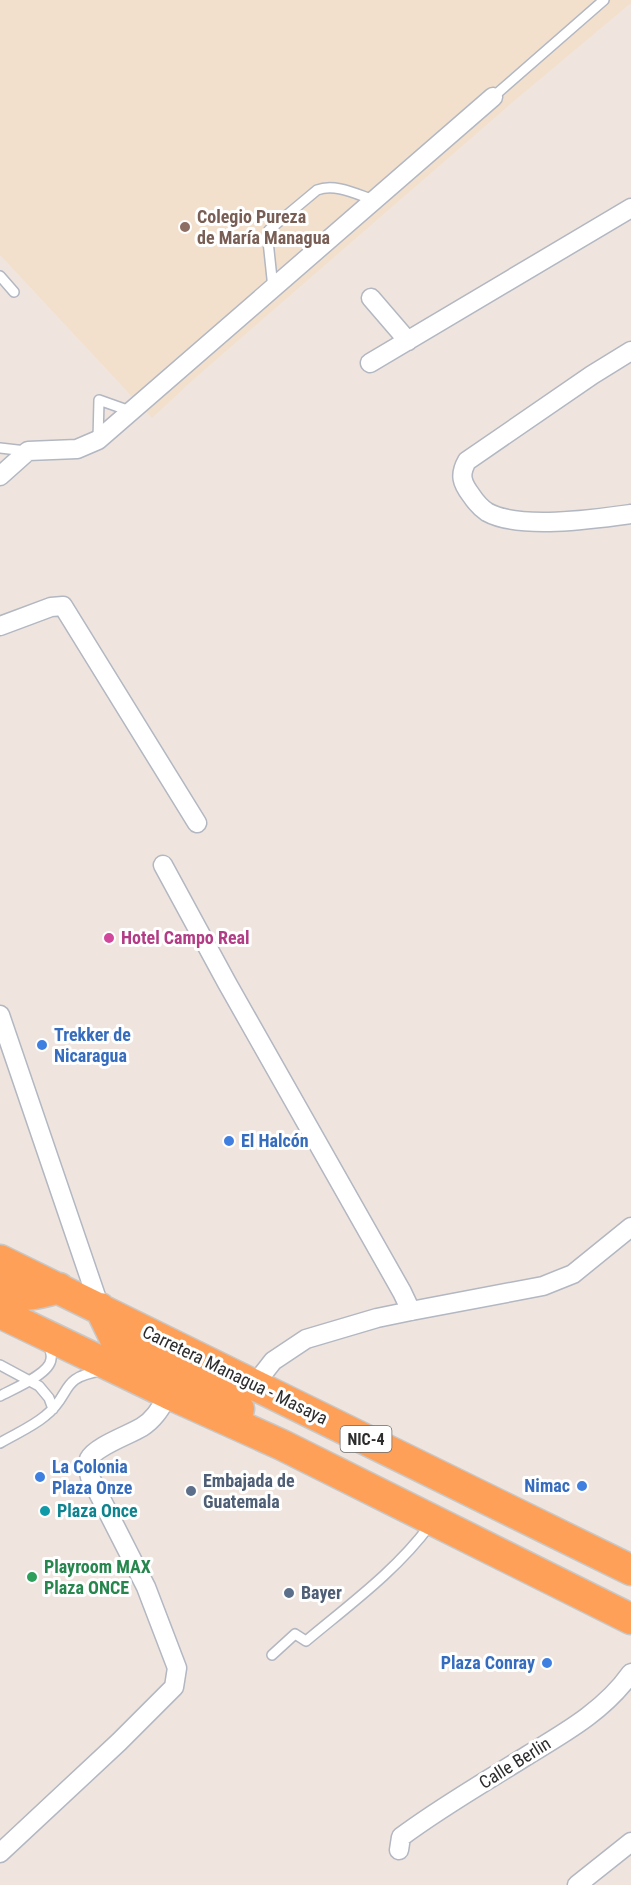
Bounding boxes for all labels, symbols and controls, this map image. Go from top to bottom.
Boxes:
place label: Colegio Pureza de María Managua [197,206,330,248]
marker: Colegio Pureza de María Managua [178,220,192,234]
place label: Hotel Campo Real [121,927,250,948]
marker: Hotel Campo Real [102,931,116,945]
place label: Trekker de Nicaragua [54,1024,131,1066]
marker: Trekker de Nicaragua [35,1038,49,1052]
place label: El Halcón [241,1130,309,1151]
marker: El Halcón [222,1134,236,1148]
street label: Carretera Managua - Masaya [139,1321,331,1429]
road number: NIC-4 [340,1426,392,1452]
place label: La Colonia Plaza Onze [52,1456,133,1498]
marker: La Colonia Plaza Onze [33,1470,47,1484]
place label: Embajada de Guatemala [203,1470,295,1512]
place label: Nimac [524,1475,570,1496]
marker: Nimac [575,1479,589,1493]
marker: Embajada de Guatemala [184,1484,198,1498]
place label: Plaza Once [57,1500,138,1521]
marker: Plaza Once [38,1504,52,1518]
place label: Playroom MAX Plaza ONCE [44,1556,151,1598]
marker: Playroom MAX Plaza ONCE [25,1570,39,1584]
place label: Bayer [301,1582,342,1603]
marker: Bayer [282,1586,296,1600]
place label: Plaza Conray [441,1652,535,1673]
marker: Plaza Conray [540,1656,554,1670]
street label: Calle Berlin [475,1732,554,1793]

